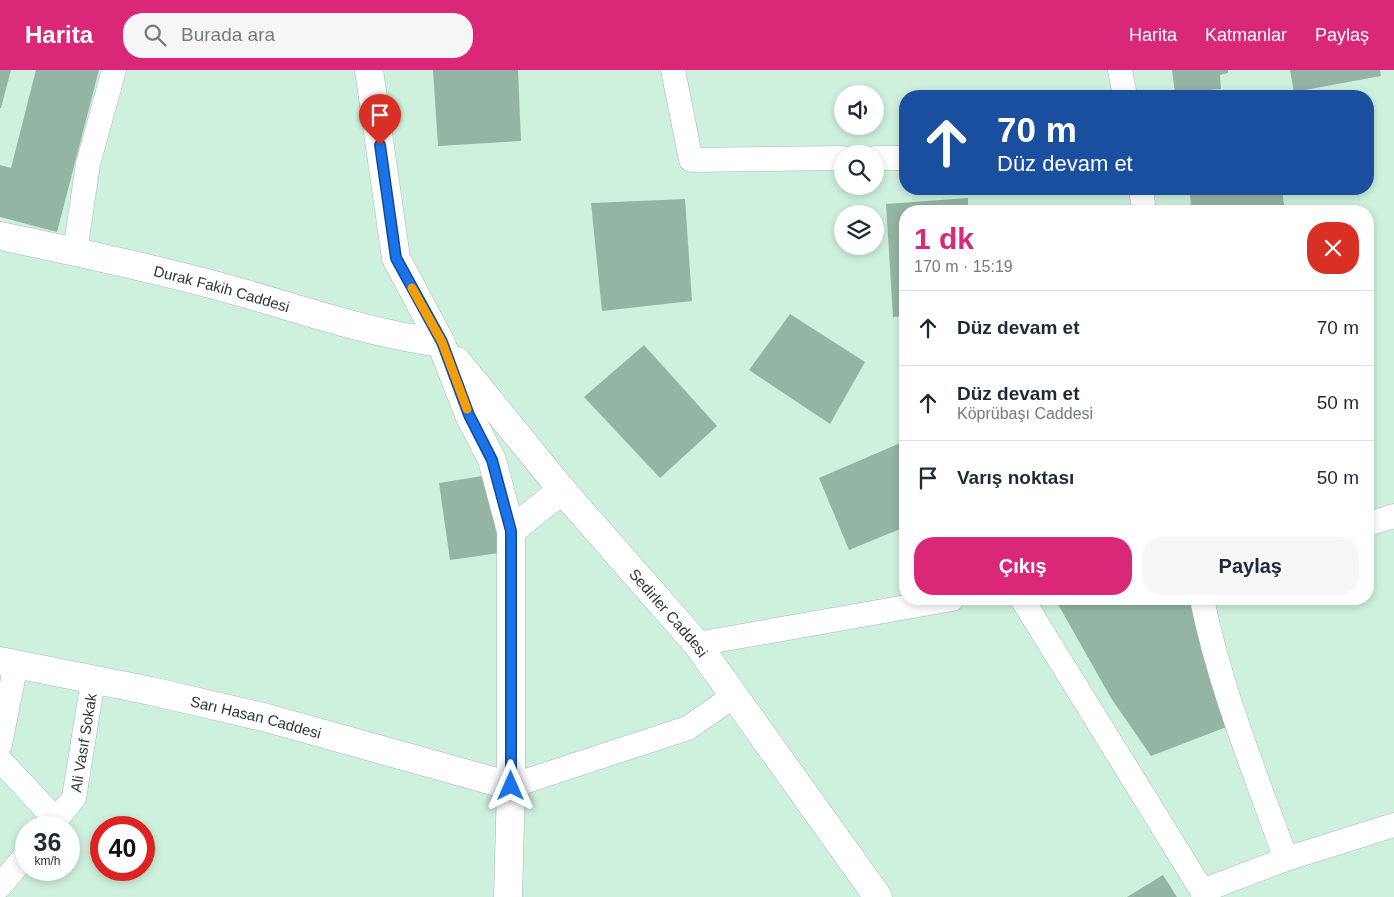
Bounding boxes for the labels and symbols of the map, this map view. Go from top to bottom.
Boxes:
pin [359,94,401,145]
street label: Durak Fakih Caddesi [152,262,292,315]
street label: Sedirler Caddesi [626,565,712,660]
street label: Ali Vasıf Sokak [67,692,99,793]
street label: Sarı Hasan Caddesi [189,692,323,741]
position arrow [484,759,536,811]
speed limit sign: 40 [90,816,155,881]

